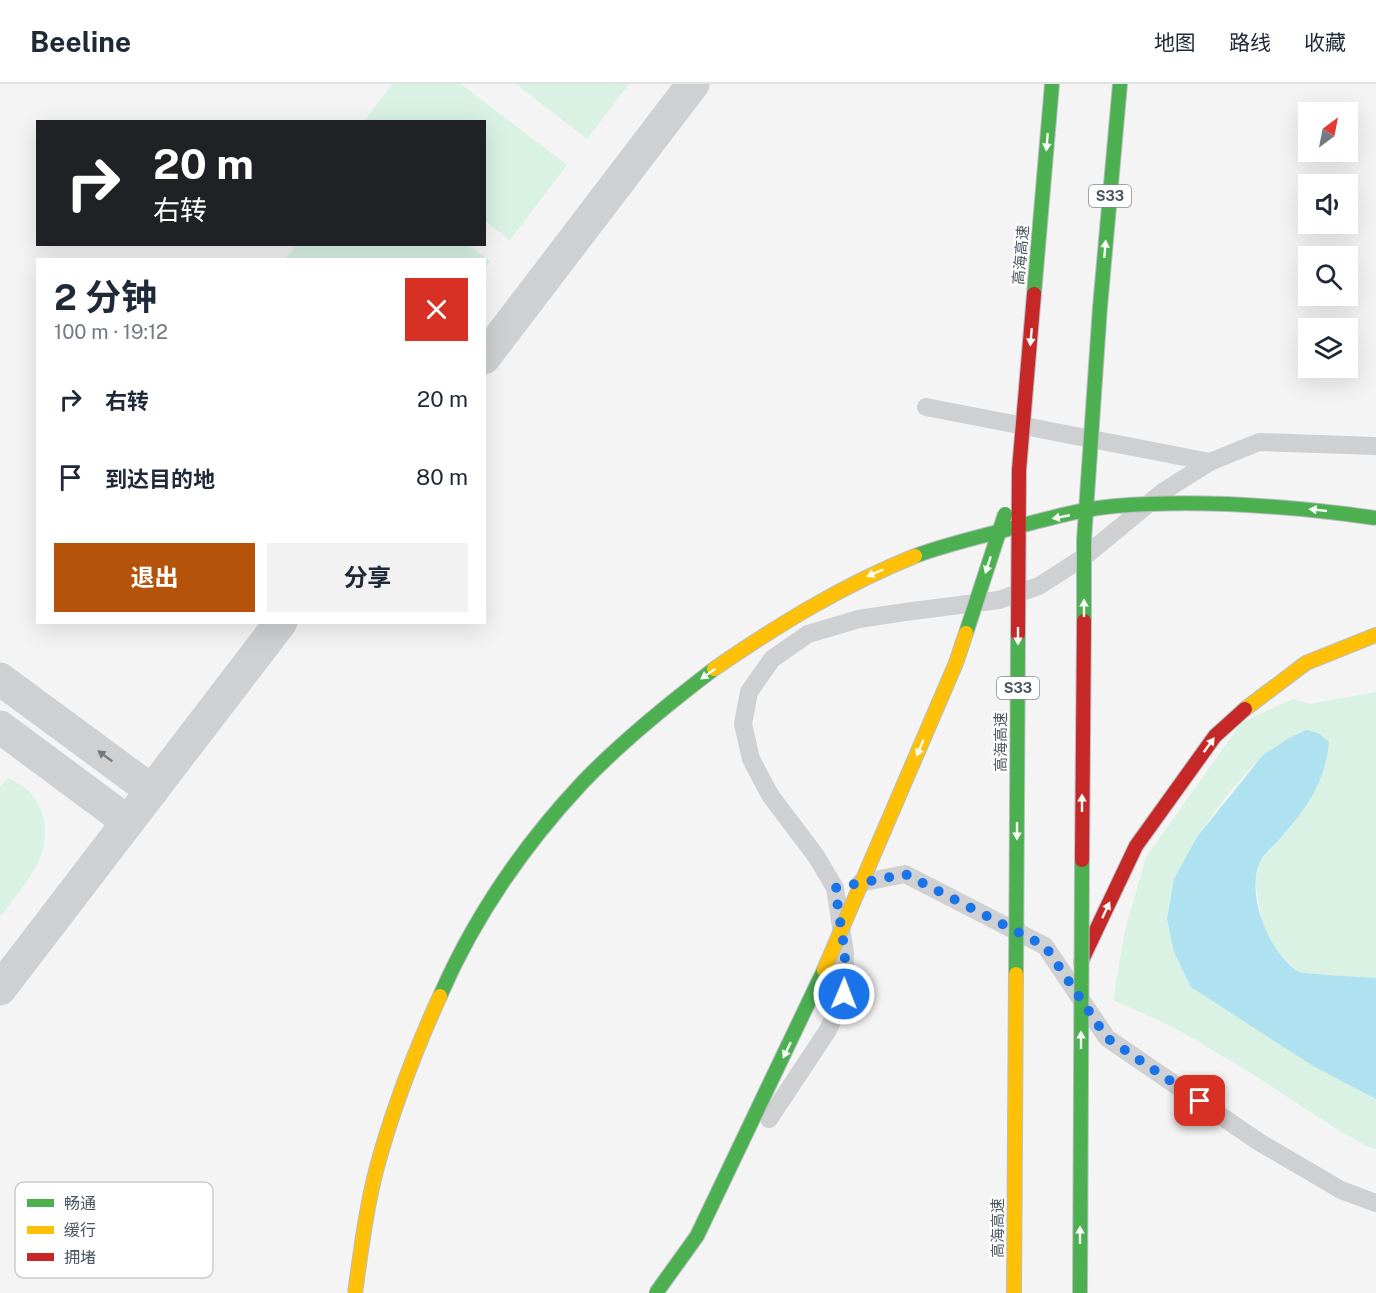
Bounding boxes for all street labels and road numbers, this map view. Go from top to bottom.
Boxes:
road number: S33 [1089,185,1131,207]
street label: 高海高速 [1009,224,1032,286]
road number: S33 [997,677,1039,699]
street label: 高海高速 [992,712,1009,772]
street label: 高海高速 [989,1198,1006,1258]

